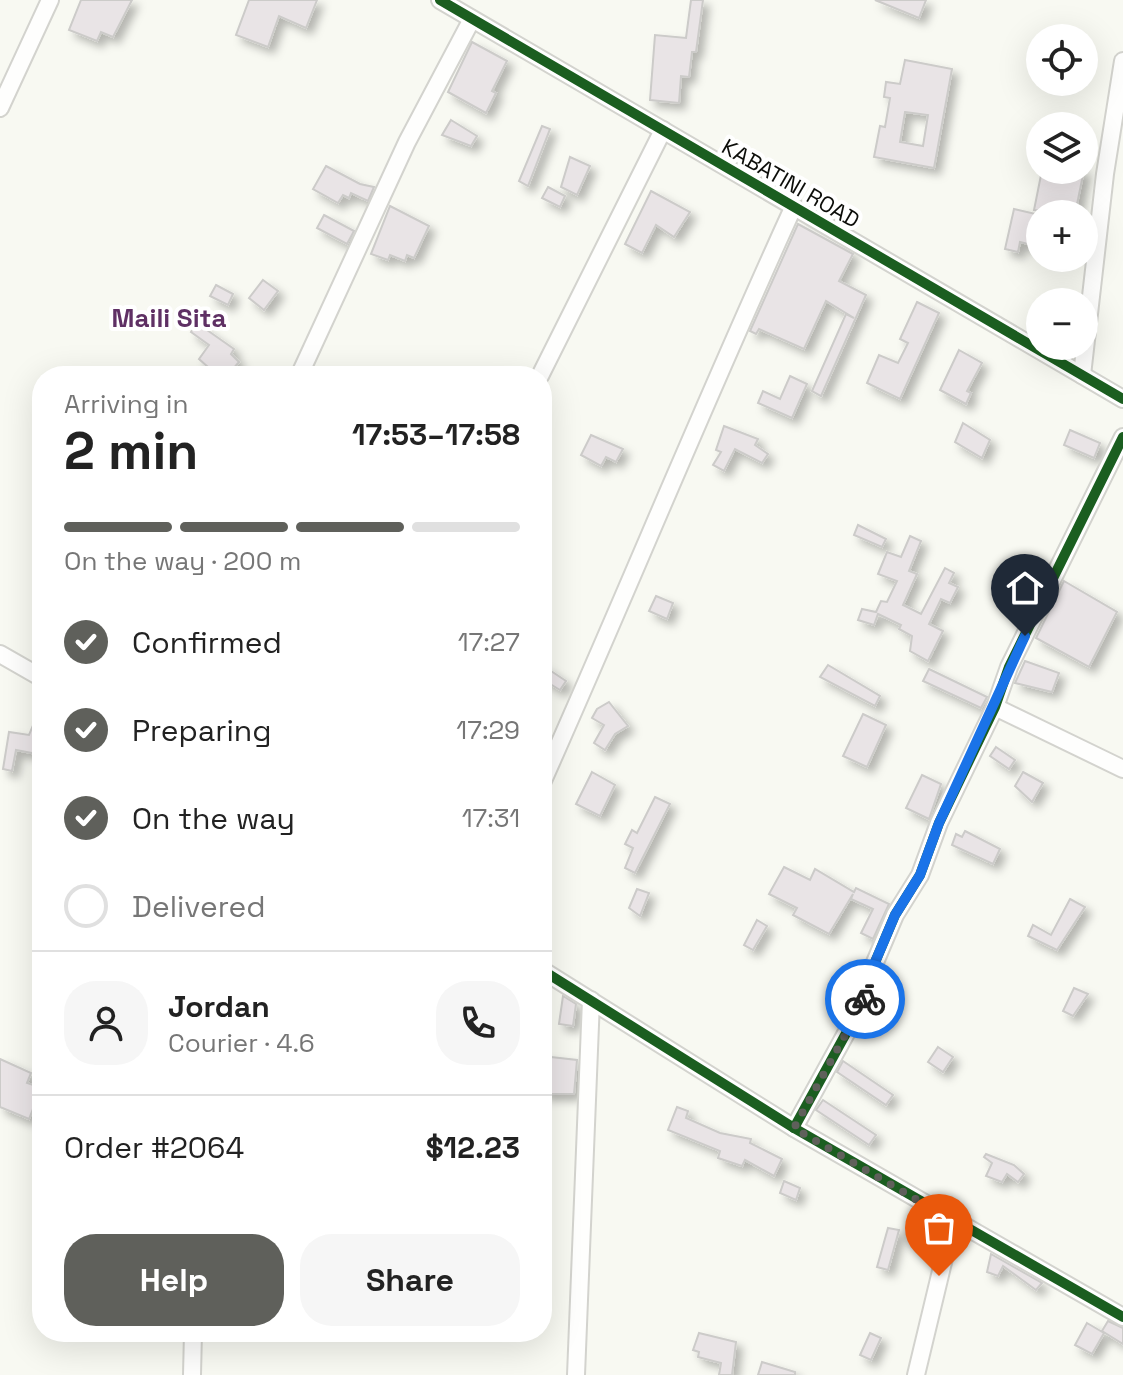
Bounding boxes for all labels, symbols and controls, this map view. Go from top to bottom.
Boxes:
map controls [1026,24,1098,360]
button: locate [1026,24,1098,96]
button: layers [1026,112,1098,184]
street label: KABATINI ROAD [717,132,865,234]
button: + [1026,200,1098,272]
button: − [1026,288,1098,360]
district label: Maili Sita [112,301,226,335]
text: Arriving in [64,387,188,421]
text: 17:53–17:58 [352,415,520,454]
text: 2 min [64,418,198,484]
text: On the way · 200 m [64,544,301,578]
pin [991,554,1059,636]
icon: home [1003,566,1047,610]
icon: check [64,620,108,664]
text: Confirmed [132,623,282,662]
text: 17:27 [458,625,520,659]
icon: check [64,708,108,752]
text: Preparing [132,711,271,750]
text: 17:29 [456,713,520,747]
icon: check [64,796,108,840]
text: On the way [132,799,295,838]
text: 17:31 [462,801,520,835]
text: Delivered [132,887,266,926]
courier [825,959,905,1039]
icon: bike [843,977,887,1021]
button: person [64,981,148,1065]
button: phone [436,981,520,1065]
text: Jordan [168,987,270,1026]
text: Courier · 4.6 [168,1026,315,1060]
text: Order #2064 [64,1128,244,1167]
text: $12.23 [425,1128,520,1167]
pin [905,1194,973,1276]
icon: bag [917,1206,961,1250]
button: Help [64,1234,284,1326]
button: Share [300,1234,520,1326]

